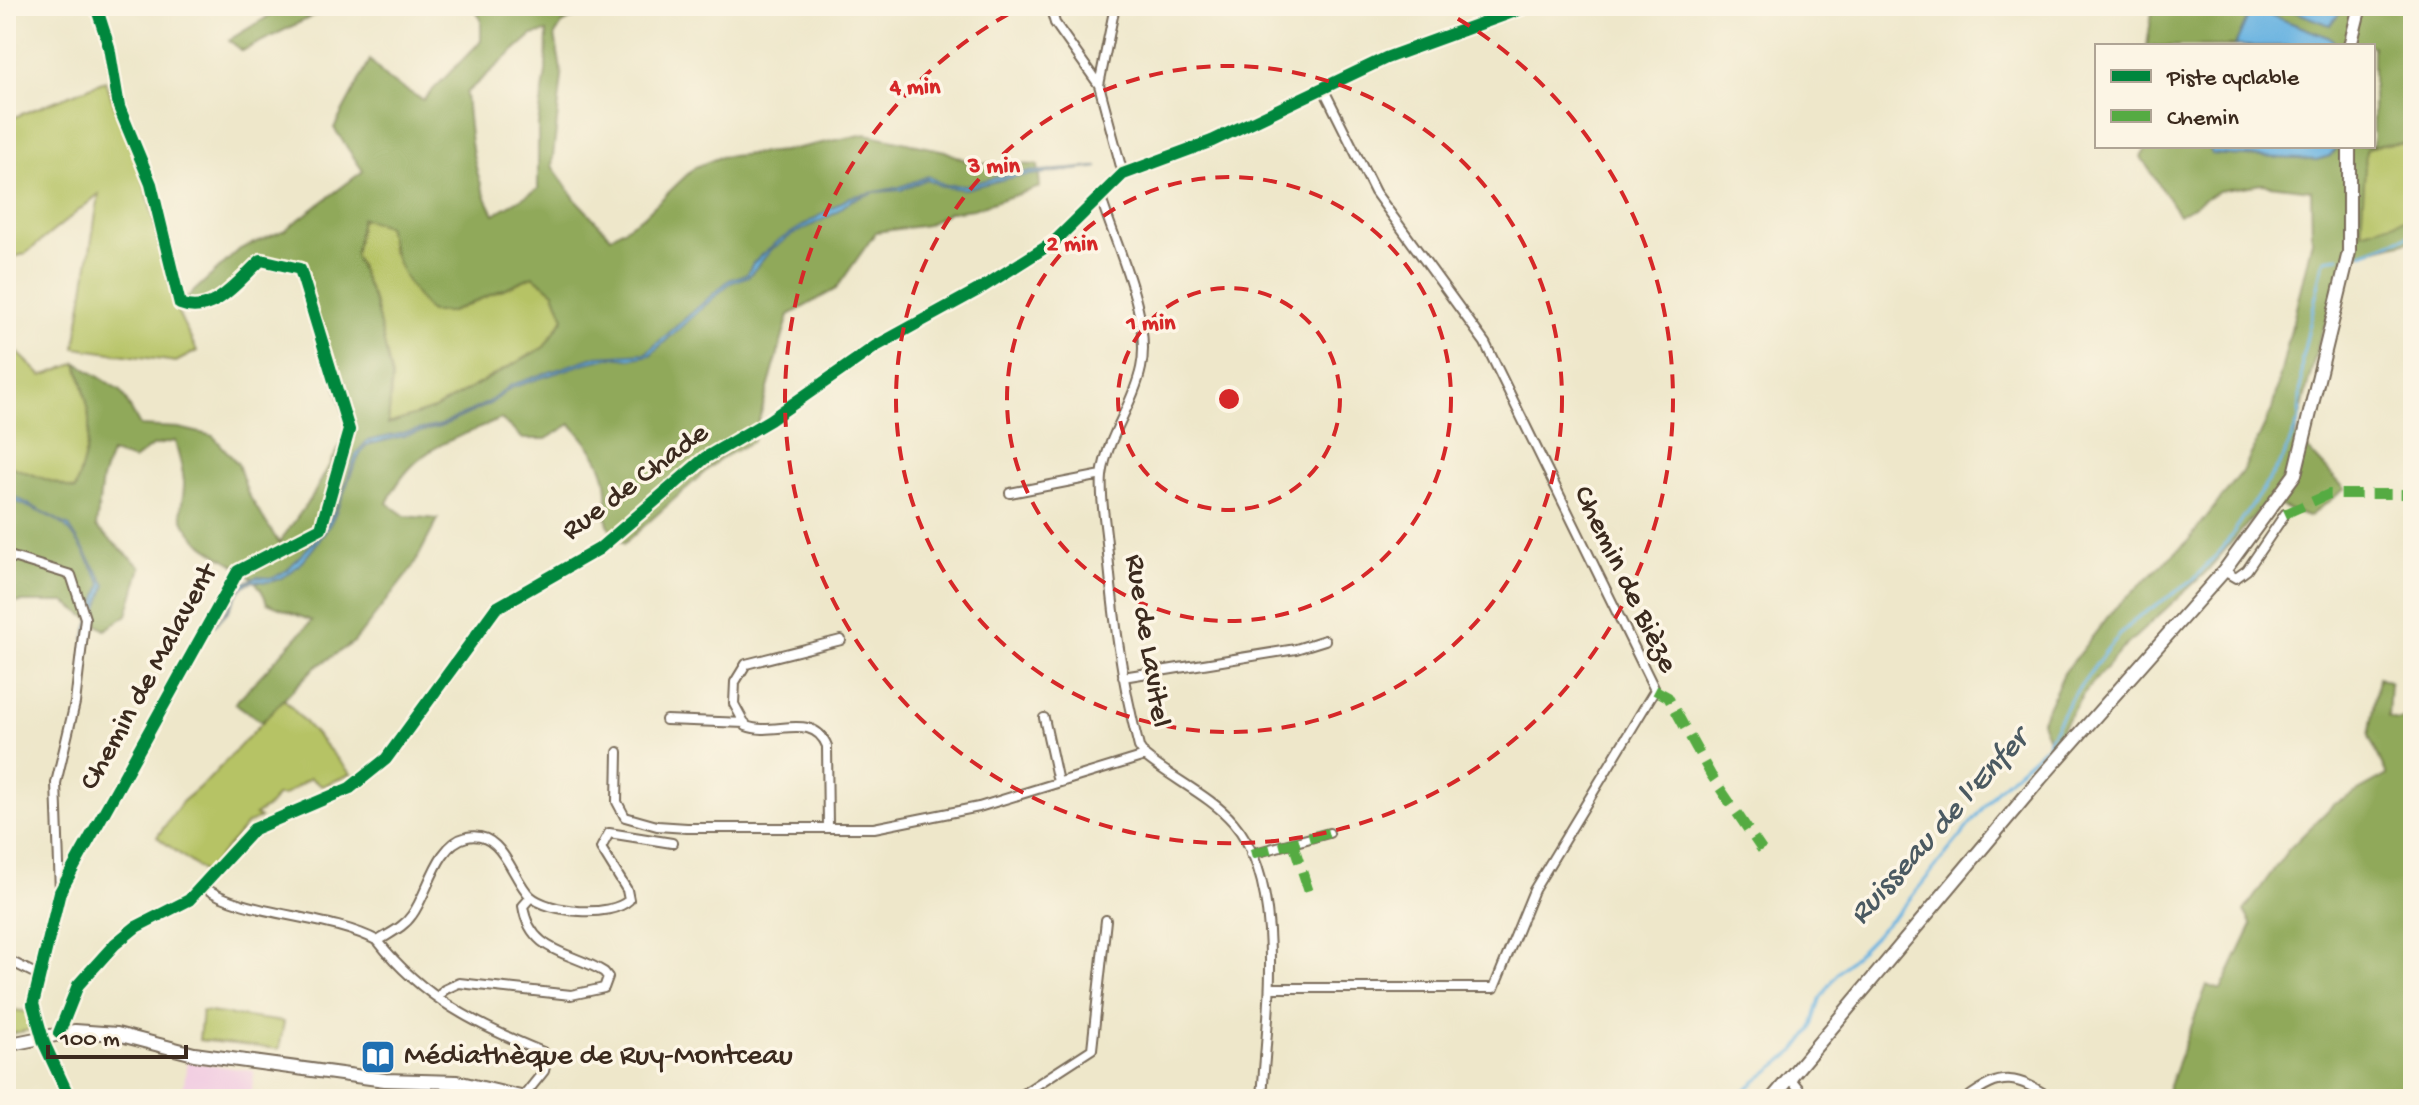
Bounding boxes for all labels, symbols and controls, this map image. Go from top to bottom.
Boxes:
legend [2095,44,2375,148]
text: Piste cyclable [2166,65,2300,94]
text: 4 min [889,74,941,103]
text: Chemin [2167,105,2240,134]
text: 3 min [967,153,1020,182]
text: 2 min [1046,231,1098,260]
text: 1 min [1125,310,1176,339]
centre of rings [1215,385,1243,413]
street label: Rue de Chade [556,416,717,550]
street label: Chemin de Bièze [1564,481,1684,679]
street label: Rue de Lavitel [1115,552,1177,730]
street label: Chemin de Malavent [73,556,228,797]
water label: Ruisseau de l'Enfer [1842,718,2042,934]
scale bar [48,1009,186,1059]
text: 100 m [59,1026,120,1055]
library icon: Médiathèque de Ruy-Montceau [359,1038,397,1076]
place label: Médiathèque de Ruy-Montceau [404,1040,793,1075]

